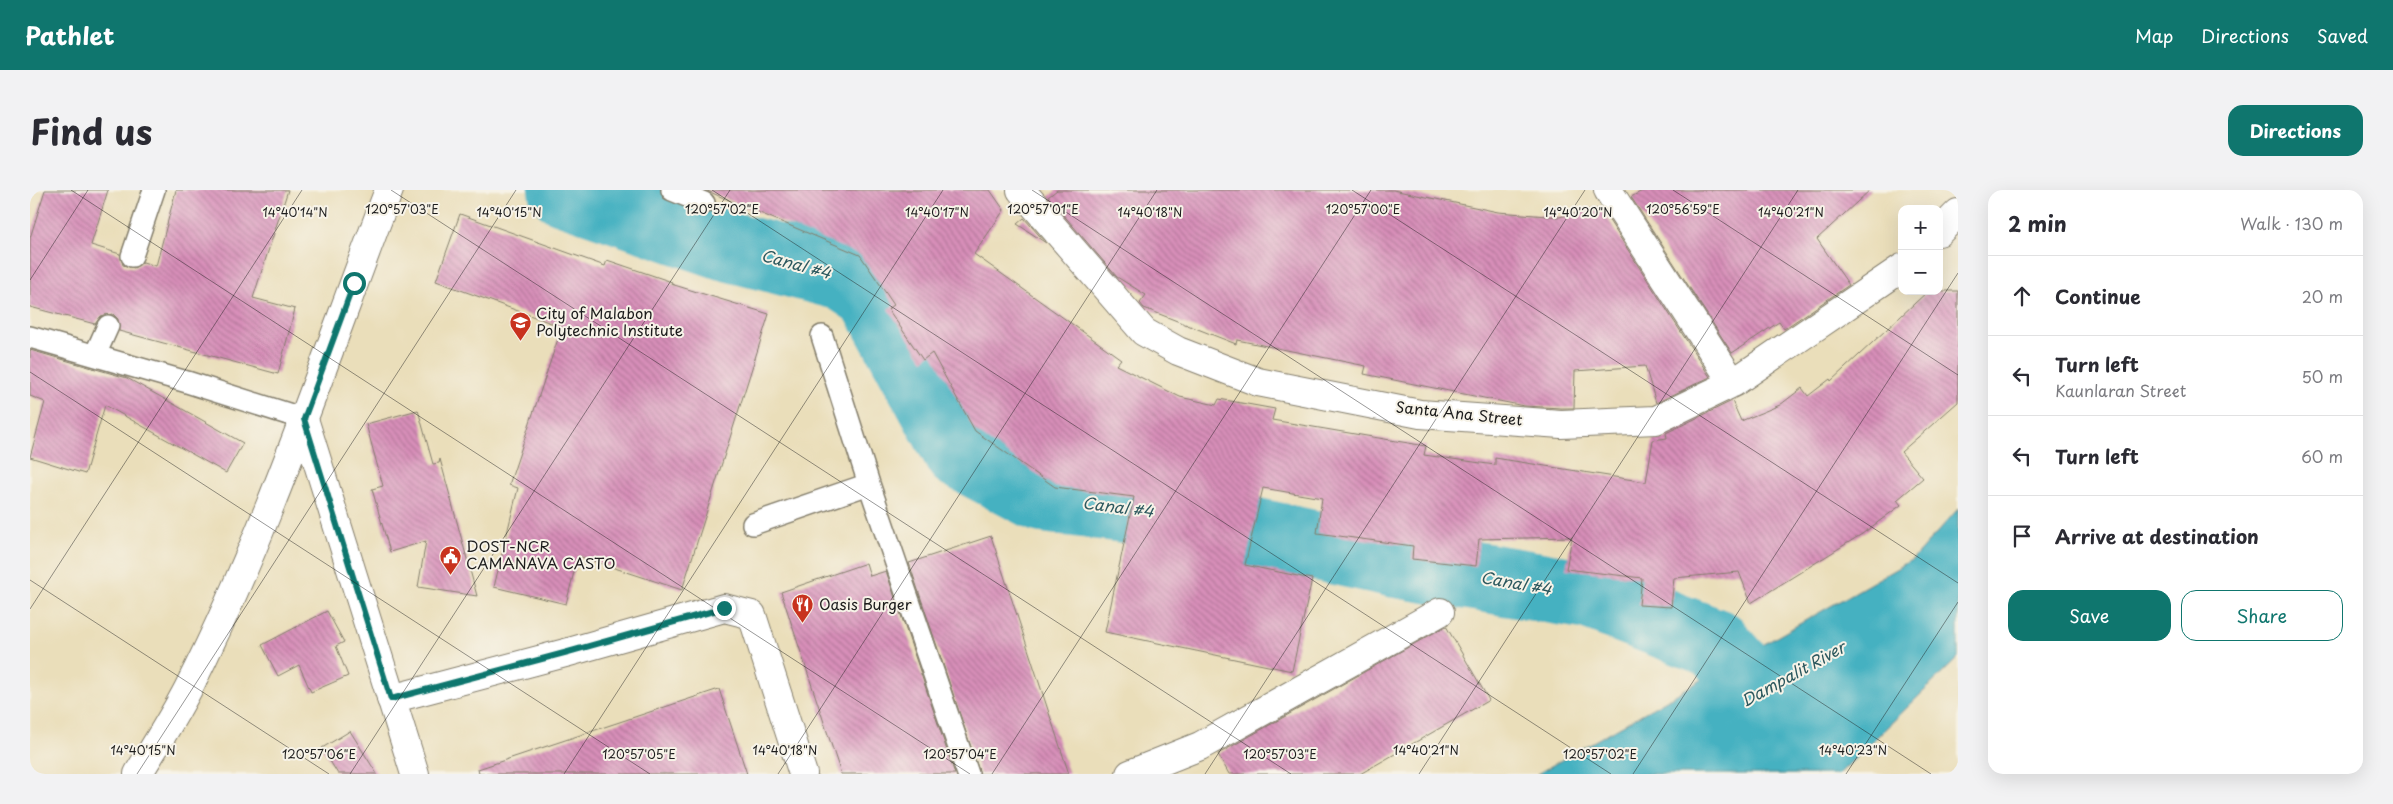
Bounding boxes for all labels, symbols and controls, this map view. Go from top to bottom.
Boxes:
text: Pathlet [25,17,115,53]
text: Map [2135,22,2173,49]
text: Directions [2201,22,2289,49]
text: Saved [2317,22,2368,49]
text: Find us [30,104,152,157]
button: Directions [2228,105,2363,156]
text: 120°57'03"E [365,200,439,218]
text: 120°57'02"E [685,200,759,218]
text: 120°57'01"E [1007,200,1079,218]
text: 120°57'00"E [1326,200,1400,218]
text: 120°56'59"E [1646,200,1720,218]
text: 14°40'14"N [262,203,328,221]
text: 14°40'15"N [476,203,542,221]
text: 14°40'17"N [905,203,969,221]
text: 14°40'18"N [1118,203,1182,221]
text: 14°40'20"N [1544,203,1612,221]
text: 14°40'21"N [1758,203,1824,221]
map controls [1898,205,1943,295]
button: + [1898,205,1943,250]
text: 2 min [2008,207,2067,239]
text: Walk · 130 m [2240,211,2343,235]
water label: Canal #4 [759,242,834,284]
button: − [1898,250,1943,295]
route start [343,272,366,295]
icon: ahead [2008,282,2036,310]
text: Continue [2055,282,2141,310]
text: 20 m [2302,284,2343,308]
place label: City of Malabon Polytechnic Institute [536,301,683,341]
school or university icon: City of Malabon Polytechnic Institute [508,311,532,342]
text: Turn left [2055,350,2139,378]
icon: left [2008,362,2036,390]
text: 50 m [2302,364,2343,388]
text: Kaunlaran Street [2055,378,2186,402]
street label: Santa Ana Street [1395,394,1524,431]
icon: left [2008,442,2036,470]
text: Turn left [2055,442,2139,470]
text: 60 m [2301,444,2343,468]
water label: Canal #4 [1081,490,1155,522]
icon: arrive [2008,522,2036,550]
text: Arrive at destination [2055,522,2259,550]
place label: DOST-NCR CAMANAVA CASTO [466,534,615,574]
public building icon: DOST-NCR CAMANAVA CASTO [438,544,462,575]
water label: Canal #4 [1479,564,1554,600]
button: Save [2008,590,2171,641]
button: Share [2181,590,2343,641]
place label: Oasis Burger [819,592,912,615]
restaurant icon: Oasis Burger [791,593,815,624]
route end [713,597,736,620]
water label: Dampalit River [1736,633,1851,712]
text: 14°40'15"N [110,741,176,759]
text: 14°40'18"N [753,741,817,759]
text: 14°40'21"N [1393,741,1459,759]
text: 14°40'23"N [1819,741,1887,759]
text: 120°57'06"E [282,745,356,763]
text: 120°57'05"E [602,745,676,763]
text: 120°57'04"E [923,745,997,763]
text: 120°57'03"E [1243,745,1317,763]
text: 120°57'02"E [1563,745,1637,763]

